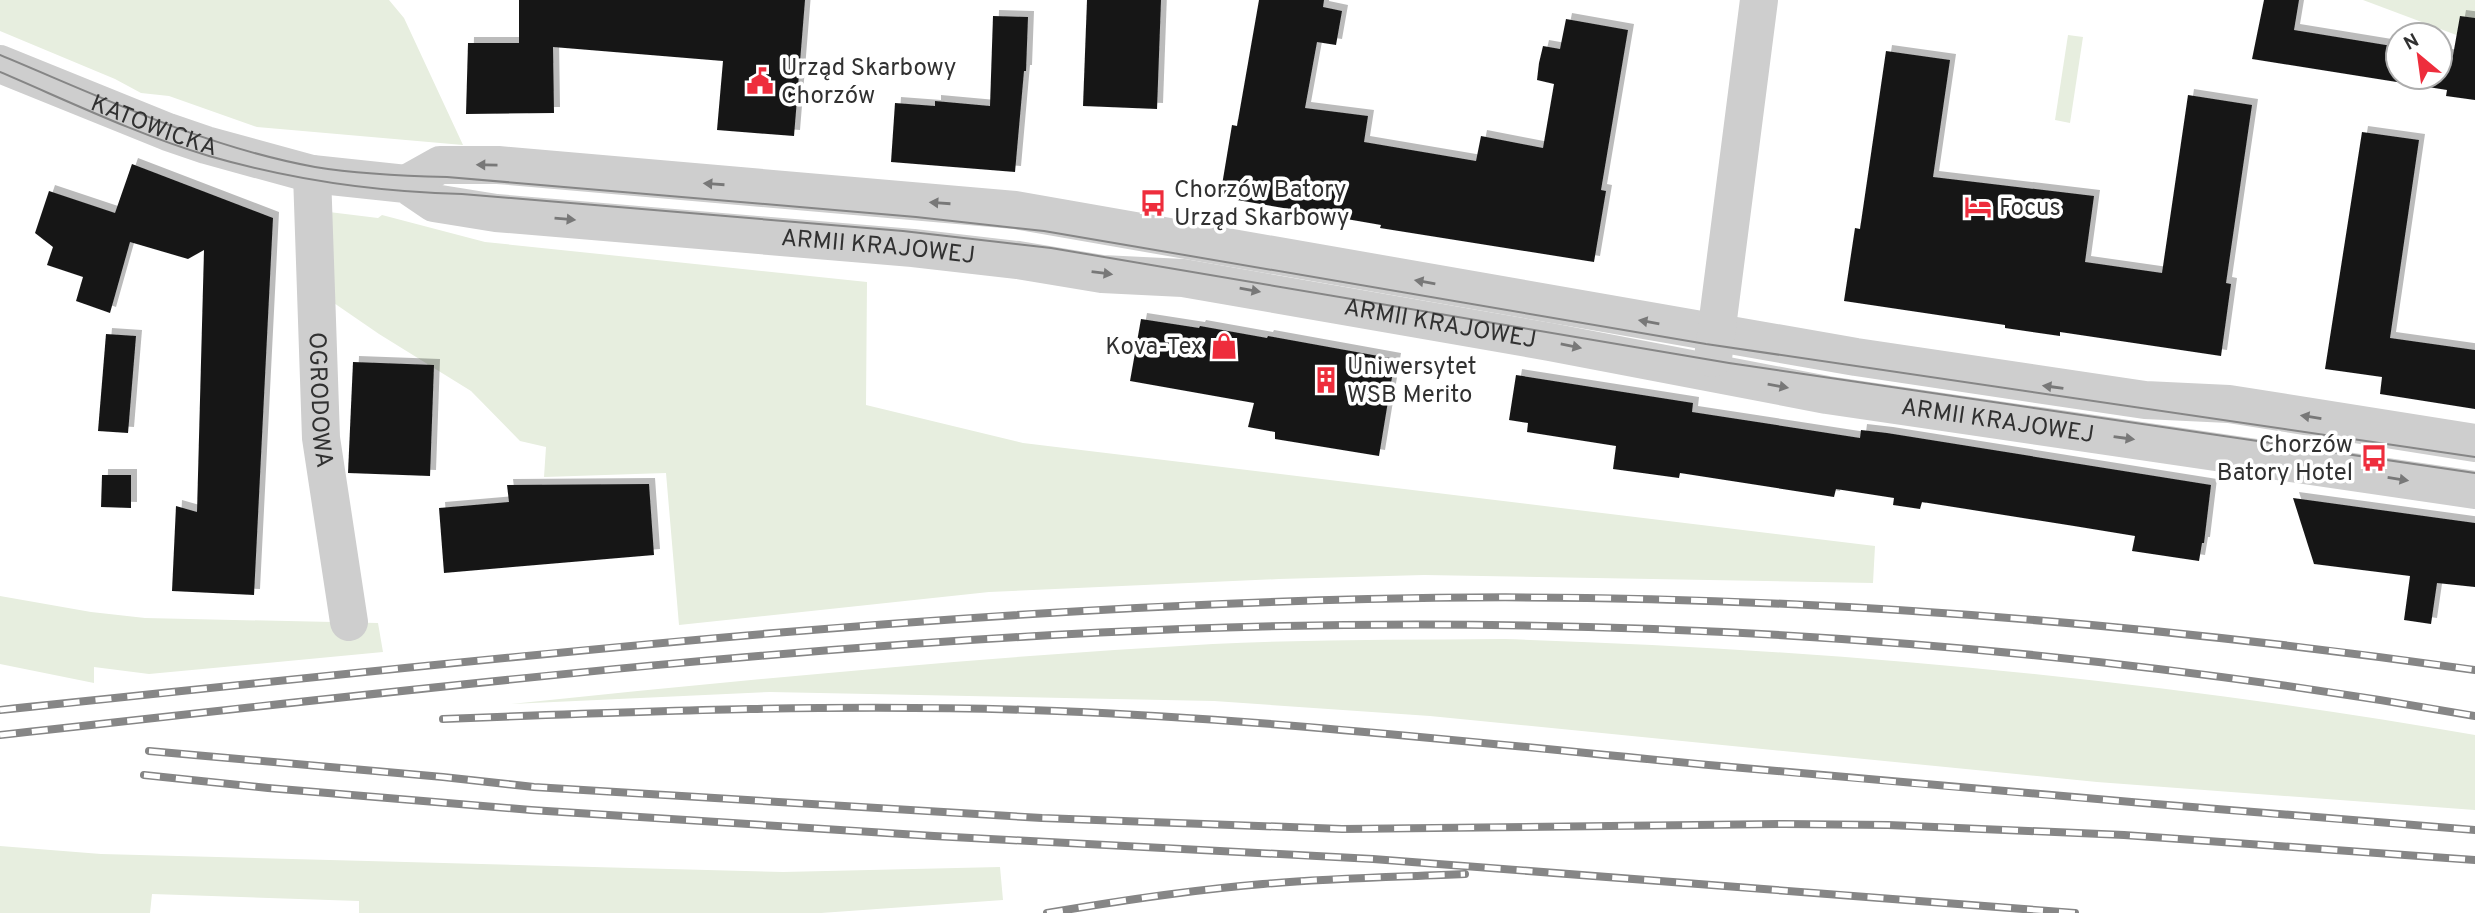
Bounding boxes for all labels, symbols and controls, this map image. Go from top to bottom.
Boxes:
north arrow [2384,21,2454,91]
text: N [2400,29,2424,57]
place label: Urząd Skarbowy Chorzów [781,54,956,112]
public building icon: Urząd Skarbowy Chorzów [745,66,775,96]
street label: KATOWICKA [86,89,220,164]
one-way arrow [476,159,498,171]
place label: Chorzów Batory Urząd Skarbowy [1174,176,1349,234]
one-way arrow [702,178,724,189]
bus stop icon: Chorzów Batory Urząd Skarbowy [1138,188,1168,218]
hotel icon: Focus [1963,192,1993,222]
place label: Focus [1999,194,2061,224]
one-way arrow [929,197,951,208]
one-way arrow [554,214,576,225]
street label: ARMII KRAJOWEJ [780,224,977,272]
one-way arrow [1091,267,1113,278]
one-way arrow [1414,276,1436,287]
one-way arrow [1239,285,1261,296]
street label: ARMII KRAJOWEJ [1341,293,1538,356]
one-way arrow [1638,316,1660,327]
street label: OGRODOWA [300,331,338,470]
shop icon: Kova-Tex [1209,331,1239,361]
place label: Kova-Tex [1105,333,1203,363]
one-way arrow [1560,341,1582,352]
place label: Uniwersytet WSB Merito [1347,353,1477,411]
building icon: Uniwersytet WSB Merito [1311,365,1341,395]
one-way arrow [1767,381,1789,392]
one-way arrow [2042,381,2064,392]
street label: ARMII KRAJOWEJ [1899,393,2096,451]
one-way arrow [2300,411,2322,422]
place label: Chorzów Batory Hotel [2217,431,2353,489]
one-way arrow [2113,433,2135,444]
bus stop icon: Chorzów Batory Hotel [2359,443,2389,473]
one-way arrow [2387,473,2409,484]

